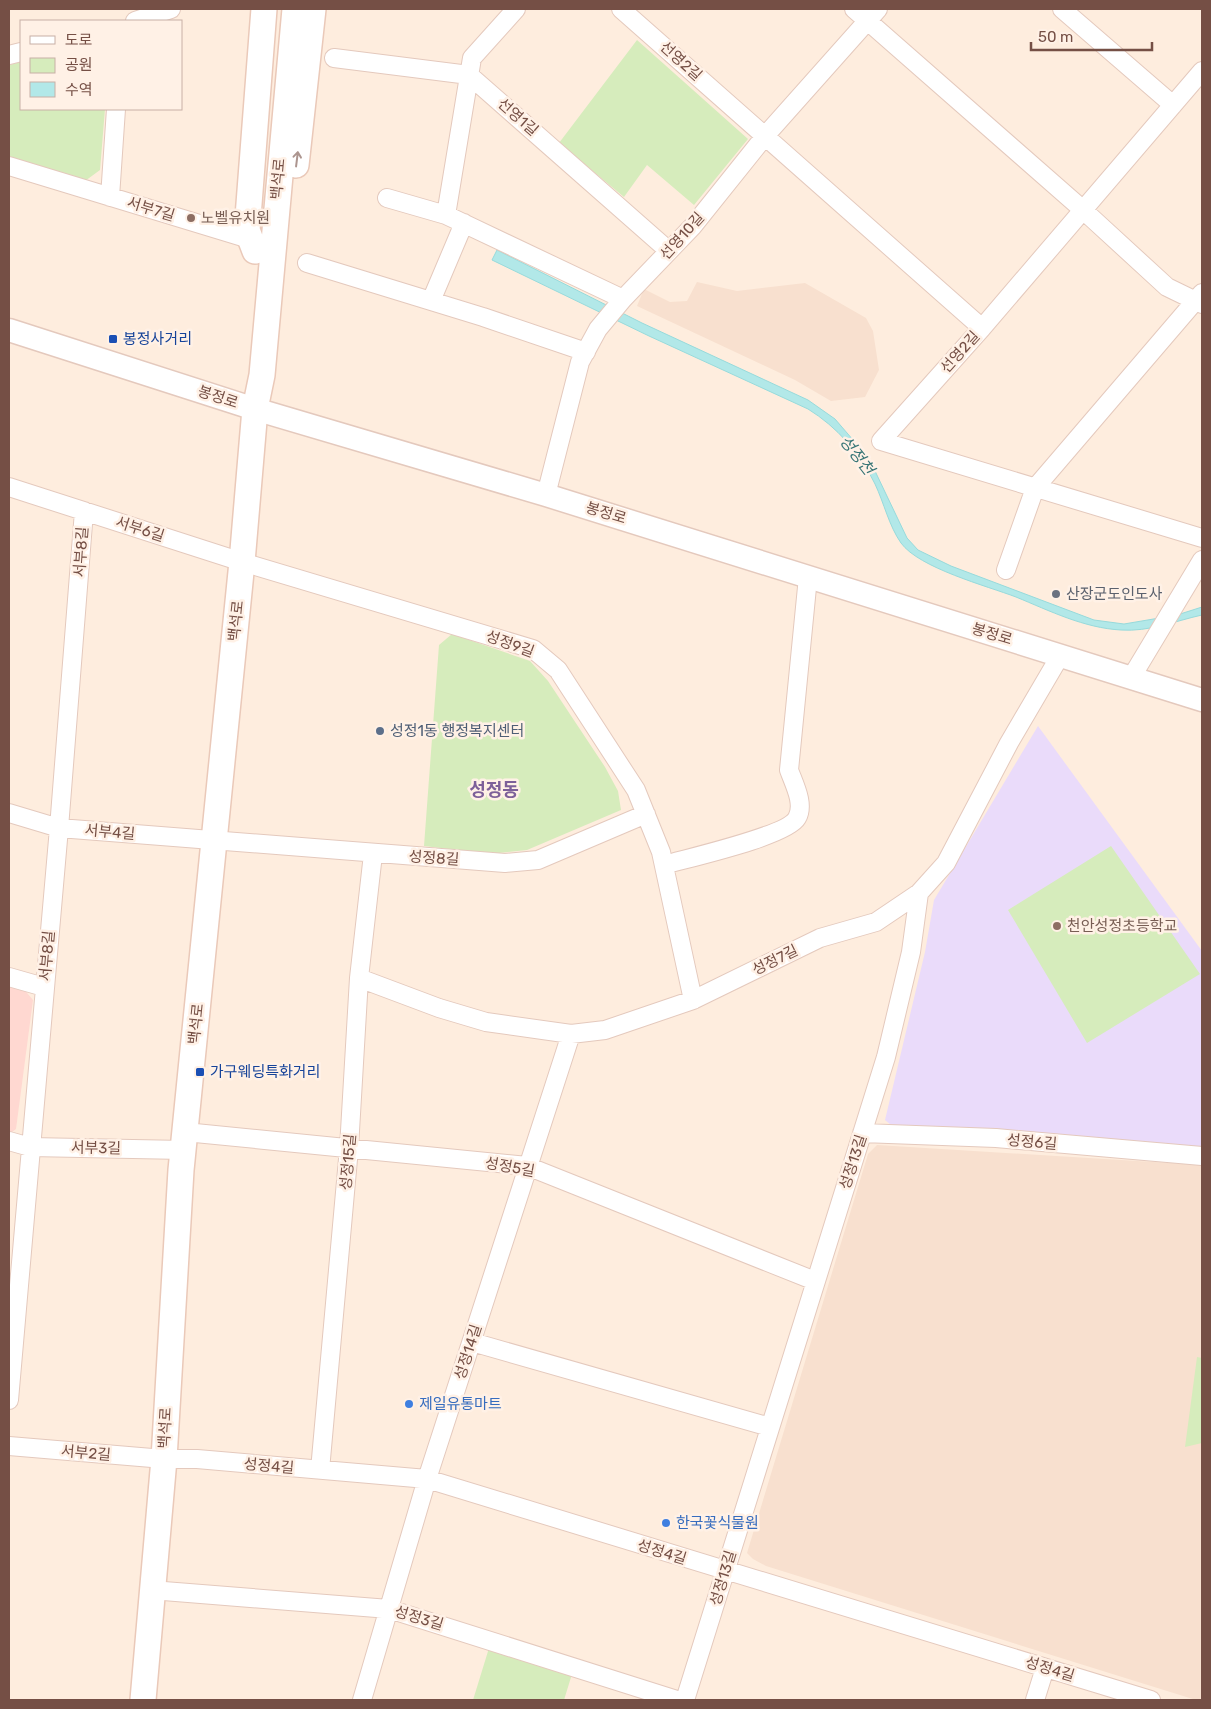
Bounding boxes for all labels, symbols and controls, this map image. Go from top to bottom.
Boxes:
legend [20,20,182,110]
scale bar [1031,20,1152,52]
text: 50 m [1038,28,1073,46]
text: 도로 [65,31,93,49]
street label: 선영2길 [656,38,706,84]
text: 공원 [65,56,93,74]
text: 수역 [65,81,93,99]
street label: 선영1길 [494,95,542,139]
one-way arrow [292,152,302,168]
street label: 백석로 [267,158,289,200]
street label: 서부7길 [125,193,177,225]
place label: 노벨유치원 [201,209,270,227]
street label: 선영10길 [656,209,708,263]
marker: 노벨유치원 [185,212,197,224]
street label: 선영2길 [937,327,983,377]
place label: 봉정사거리 [123,330,192,348]
marker: 봉정사거리 [107,333,119,345]
street label: 봉정로 [196,382,240,412]
water label: 성정천 [836,432,879,480]
street label: 봉정로 [584,498,628,528]
street label: 서부6길 [113,513,167,545]
street label: 서부8길 [70,526,92,578]
place label: 산장군도인도사 [1066,585,1163,603]
marker: 산장군도인도사 [1050,588,1062,600]
street label: 백석로 [225,599,247,643]
street label: 봉정로 [970,619,1014,649]
street label: 성정9길 [483,627,537,661]
place label: 성정1동 행정복지센터 [390,722,524,740]
marker: 성정1동 행정복지센터 [374,725,386,737]
district label: 성정동 [469,779,519,801]
street label: 서부4길 [84,821,136,843]
street label: 성정8길 [408,847,460,869]
place label: 천안성정초등학교 [1067,917,1177,935]
marker: 천안성정초등학교 [1051,920,1063,932]
street label: 서부8길 [36,930,58,982]
street label: 성정7길 [749,941,801,979]
street label: 백석로 [185,1002,207,1046]
place label: 가구웨딩특화거리 [210,1063,320,1081]
marker: 가구웨딩특화거리 [194,1066,206,1078]
street label: 성정6길 [1006,1131,1058,1153]
street label: 성정13길 [836,1132,870,1192]
street label: 성정15길 [337,1133,359,1191]
street label: 서부3길 [71,1139,121,1157]
street label: 성정5길 [484,1154,536,1180]
street label: 성정14길 [451,1322,485,1382]
place label: 제일유통마트 [419,1395,502,1413]
marker: 제일유통마트 [403,1398,415,1410]
street label: 백석로 [155,1407,175,1449]
street label: 서부2길 [60,1442,112,1464]
street label: 성정4길 [243,1455,295,1477]
place label: 한국꽃식물원 [676,1514,759,1532]
marker: 한국꽃식물원 [660,1517,672,1529]
street label: 성정4길 [635,1536,689,1568]
street label: 성정13길 [706,1548,740,1608]
street label: 성정3길 [392,1602,446,1634]
street label: 성정4길 [1023,1653,1077,1685]

